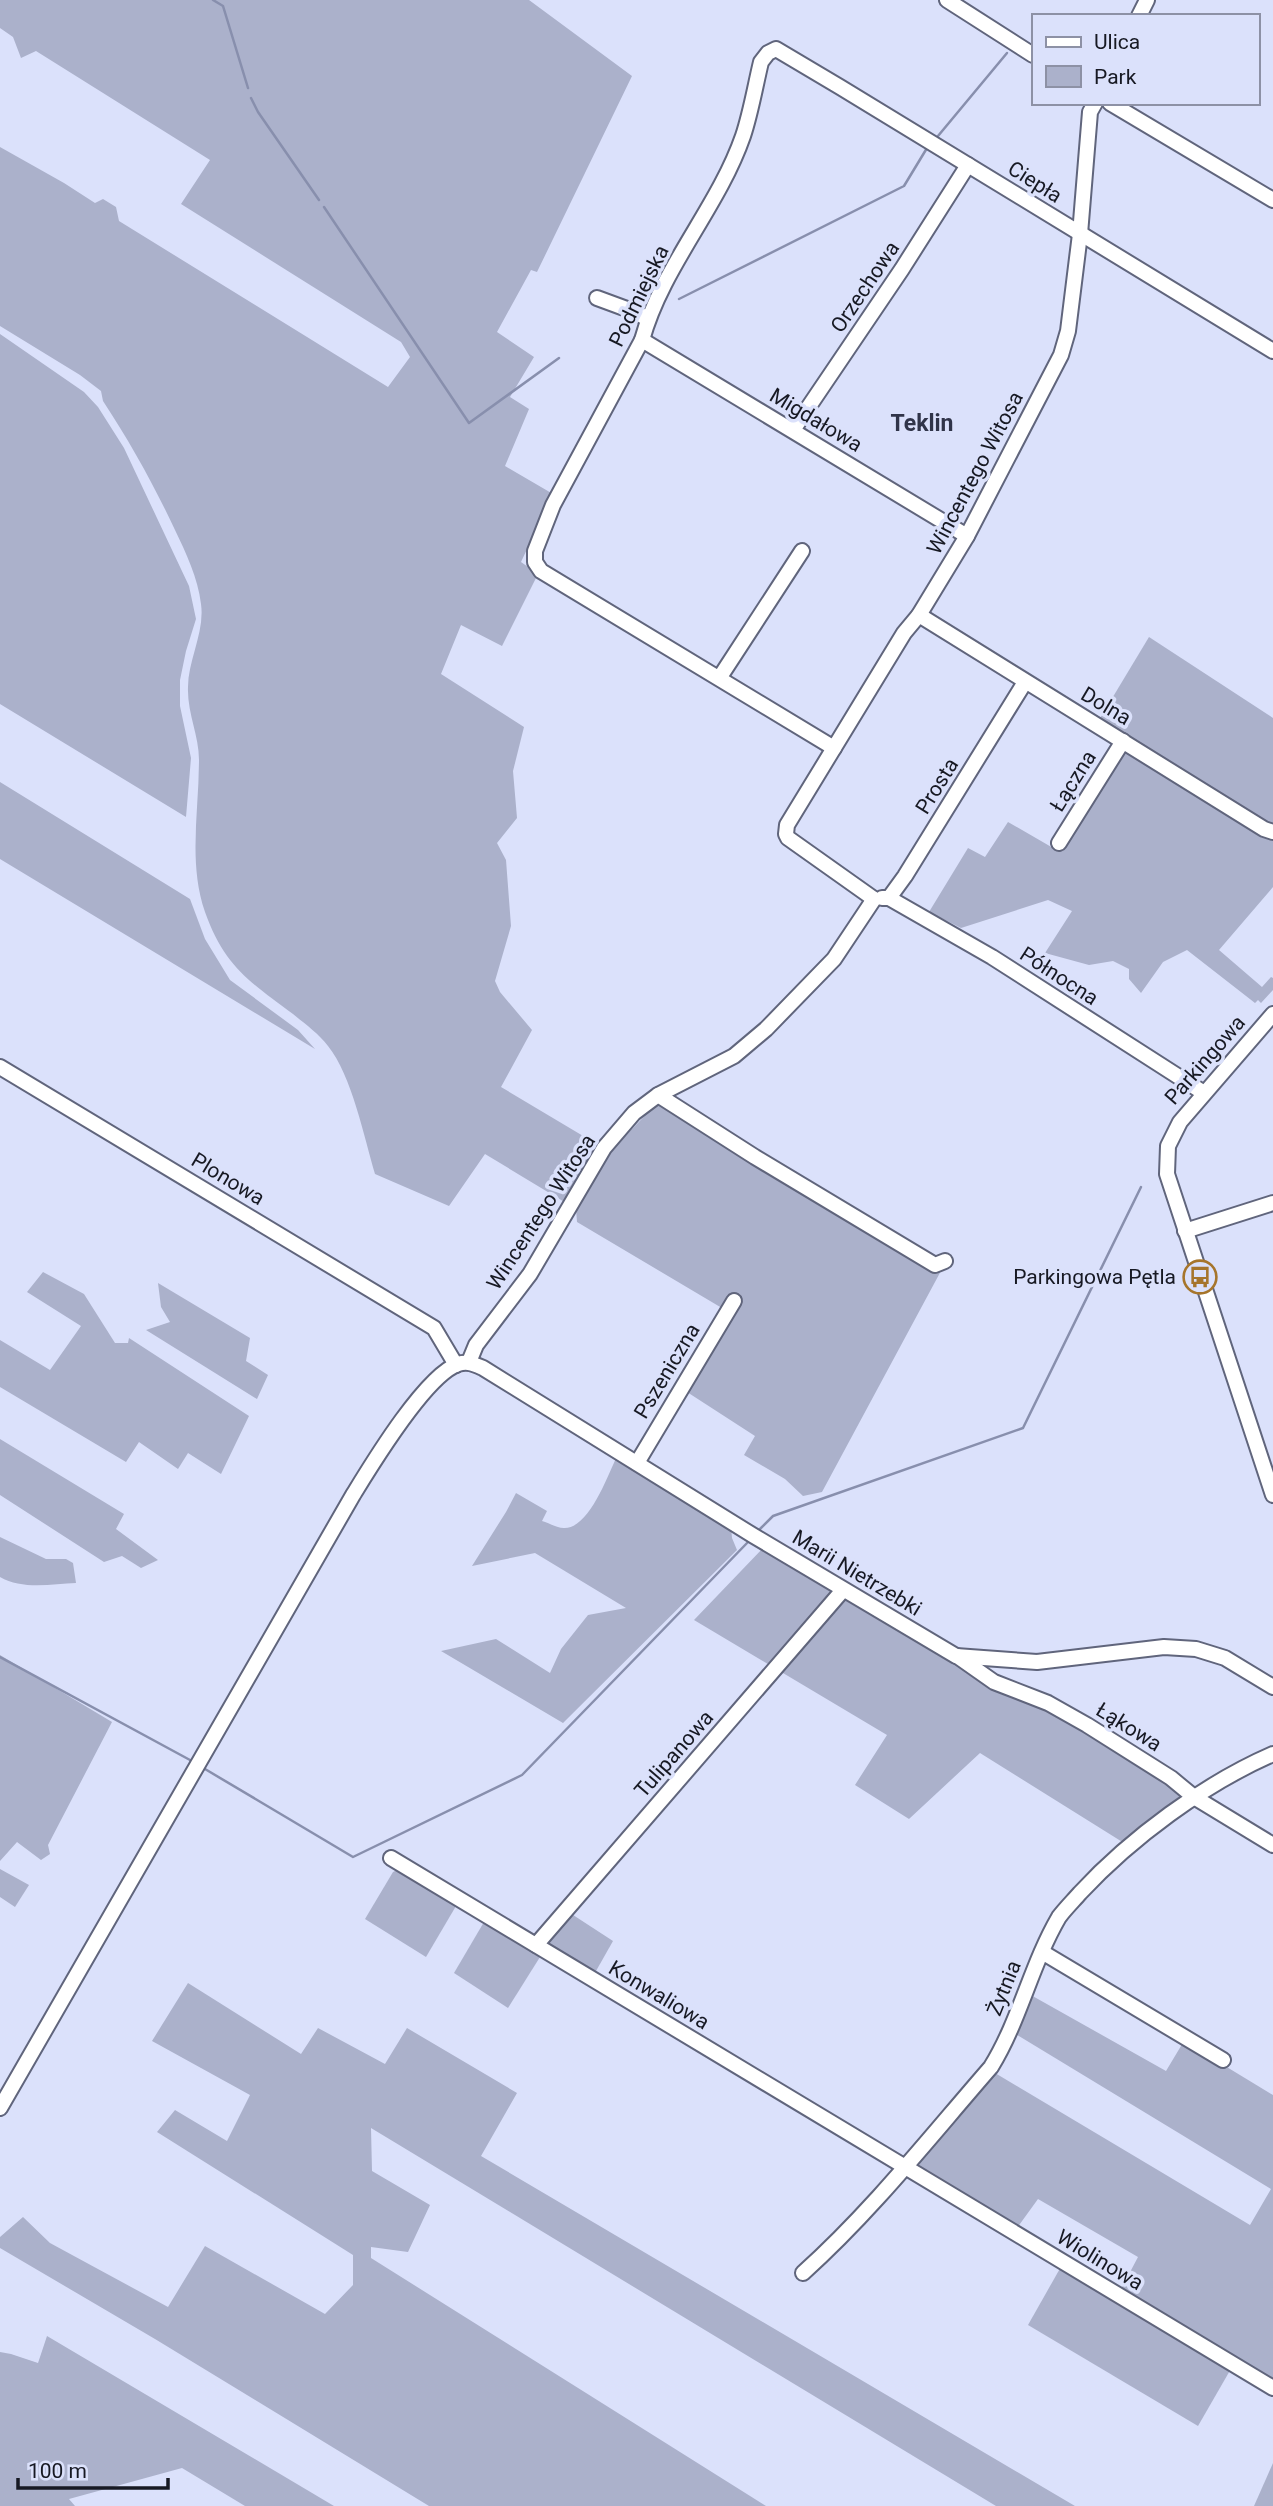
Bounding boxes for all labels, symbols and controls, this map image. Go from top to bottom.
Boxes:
legend [1032,14,1259,105]
text: Ulica [1094,30,1140,54]
text: Park [1094,65,1137,89]
street label: Ciepła [1004,156,1066,208]
street label: Orzechowa [826,237,904,337]
street label: Podmiejska [604,242,674,350]
street label: Migdałowa [766,383,866,457]
street label: Wincentego Witosa [922,388,1028,558]
district label: Teklin [891,410,954,437]
street label: Dolna [1077,682,1135,730]
street label: Łączna [1045,746,1101,816]
street label: Prosta [911,754,963,818]
street label: Północna [1015,942,1103,1010]
street label: Parkingowa [1160,1011,1250,1109]
street label: Wincentego Witosa [482,1130,600,1294]
street label: Plonowa [187,1148,269,1210]
bus stop icon: Parkingowa Pętla [1181,1258,1219,1296]
place label: Parkingowa Pętla [1013,1265,1176,1289]
street label: Pszeniczna [629,1319,705,1423]
street label: Marii Nietrzebki [788,1525,926,1621]
street label: Łąkowa [1092,1698,1166,1756]
street label: Tulipanowa [630,1706,718,1802]
street label: Konwaliowa [604,1956,714,2034]
street label: Żytnia [982,1957,1026,2019]
street label: Wiolinowa [1052,2225,1148,2295]
scale bar [18,2446,168,2490]
text: 100 m [28,2459,87,2483]

